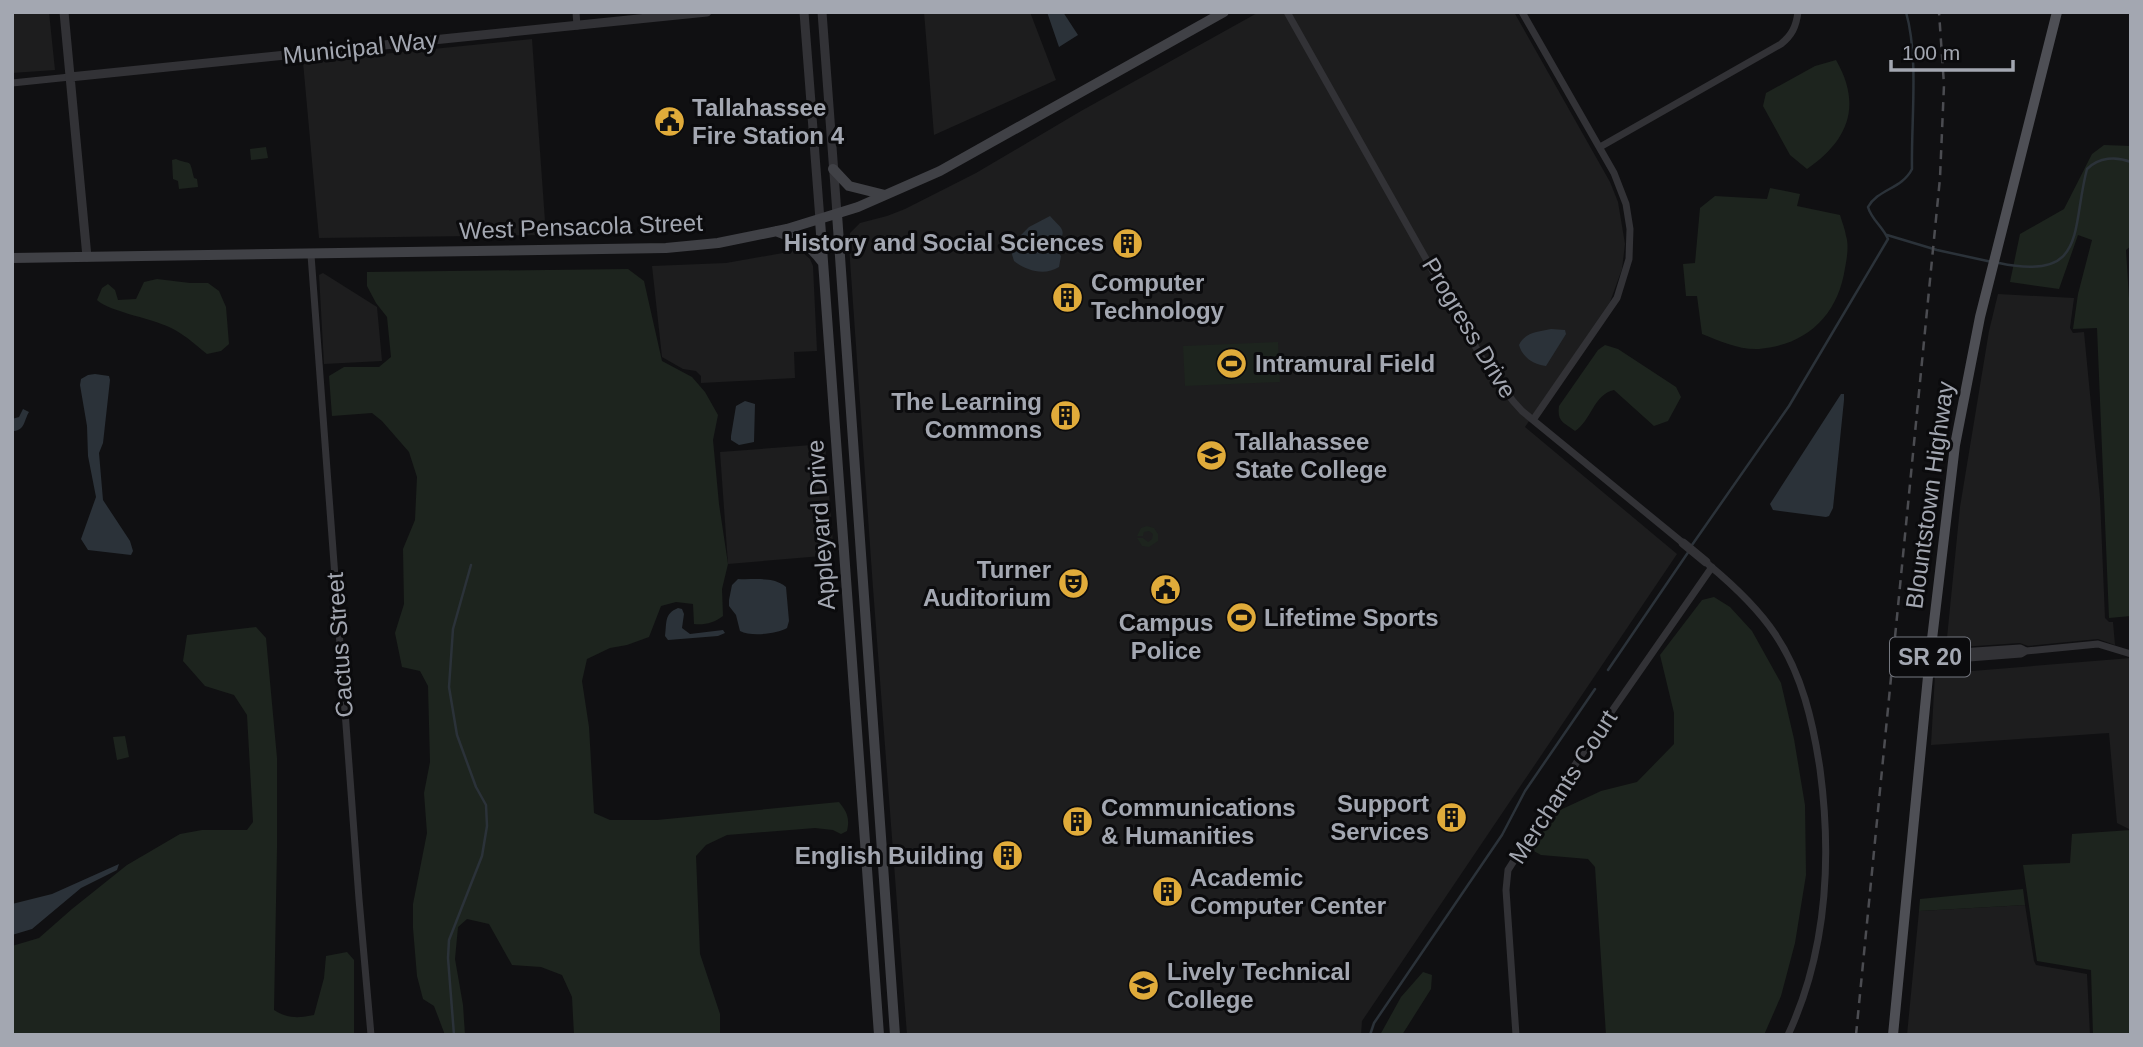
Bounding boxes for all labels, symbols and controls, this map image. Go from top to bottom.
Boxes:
street label: Municipal Way [281,26,439,69]
scale bar [1891,28,2014,72]
text: 100 m [1902,41,1960,64]
place label: Tallahassee Fire Station 4 [692,94,845,149]
public building icon: Tallahassee Fire Station 4 [652,105,686,139]
street label: West Pensacola Street [459,209,704,244]
building icon: History and Social Sciences [1110,226,1144,260]
place label: History and Social Sciences [784,229,1104,256]
street label: Progress Drive [1417,253,1522,403]
place label: Computer Technology [1091,269,1225,324]
building icon: Computer Technology [1051,280,1085,314]
sports icon: Intramural Field [1215,347,1249,381]
place label: Intramural Field [1255,350,1435,377]
street label: Blountstown Highway [1900,379,1959,610]
place label: The Learning Commons [891,388,1042,443]
building icon: The Learning Commons [1048,399,1082,433]
place label: Tallahassee State College [1235,428,1387,483]
street label: Appleyard Drive [801,439,840,611]
school or university icon: Tallahassee State College [1195,439,1229,473]
place label: Turner Auditorium [923,556,1051,611]
theatre icon: Turner Auditorium [1057,567,1091,601]
street label: Cactus Street [321,571,358,719]
public building icon: Campus Police [1149,572,1183,606]
sports icon: Lifetime Sports [1224,601,1258,635]
place label: Lifetime Sports [1264,604,1439,631]
place label: Campus Police [1119,609,1213,664]
road number: SR 20 [1890,638,1970,677]
street label: Merchants Court [1503,705,1622,868]
place label: Support Services [1330,790,1429,845]
place label: Communications & Humanities [1101,794,1296,849]
building icon: Support Services [1435,801,1469,835]
building icon: Communications & Humanities [1061,805,1095,839]
building icon: English Building [990,839,1024,873]
place label: English Building [795,842,984,869]
place label: Academic Computer Center [1190,864,1386,919]
building icon: Academic Computer Center [1150,875,1184,909]
place label: Lively Technical College [1167,958,1351,1013]
school or university icon: Lively Technical College [1127,969,1161,1003]

